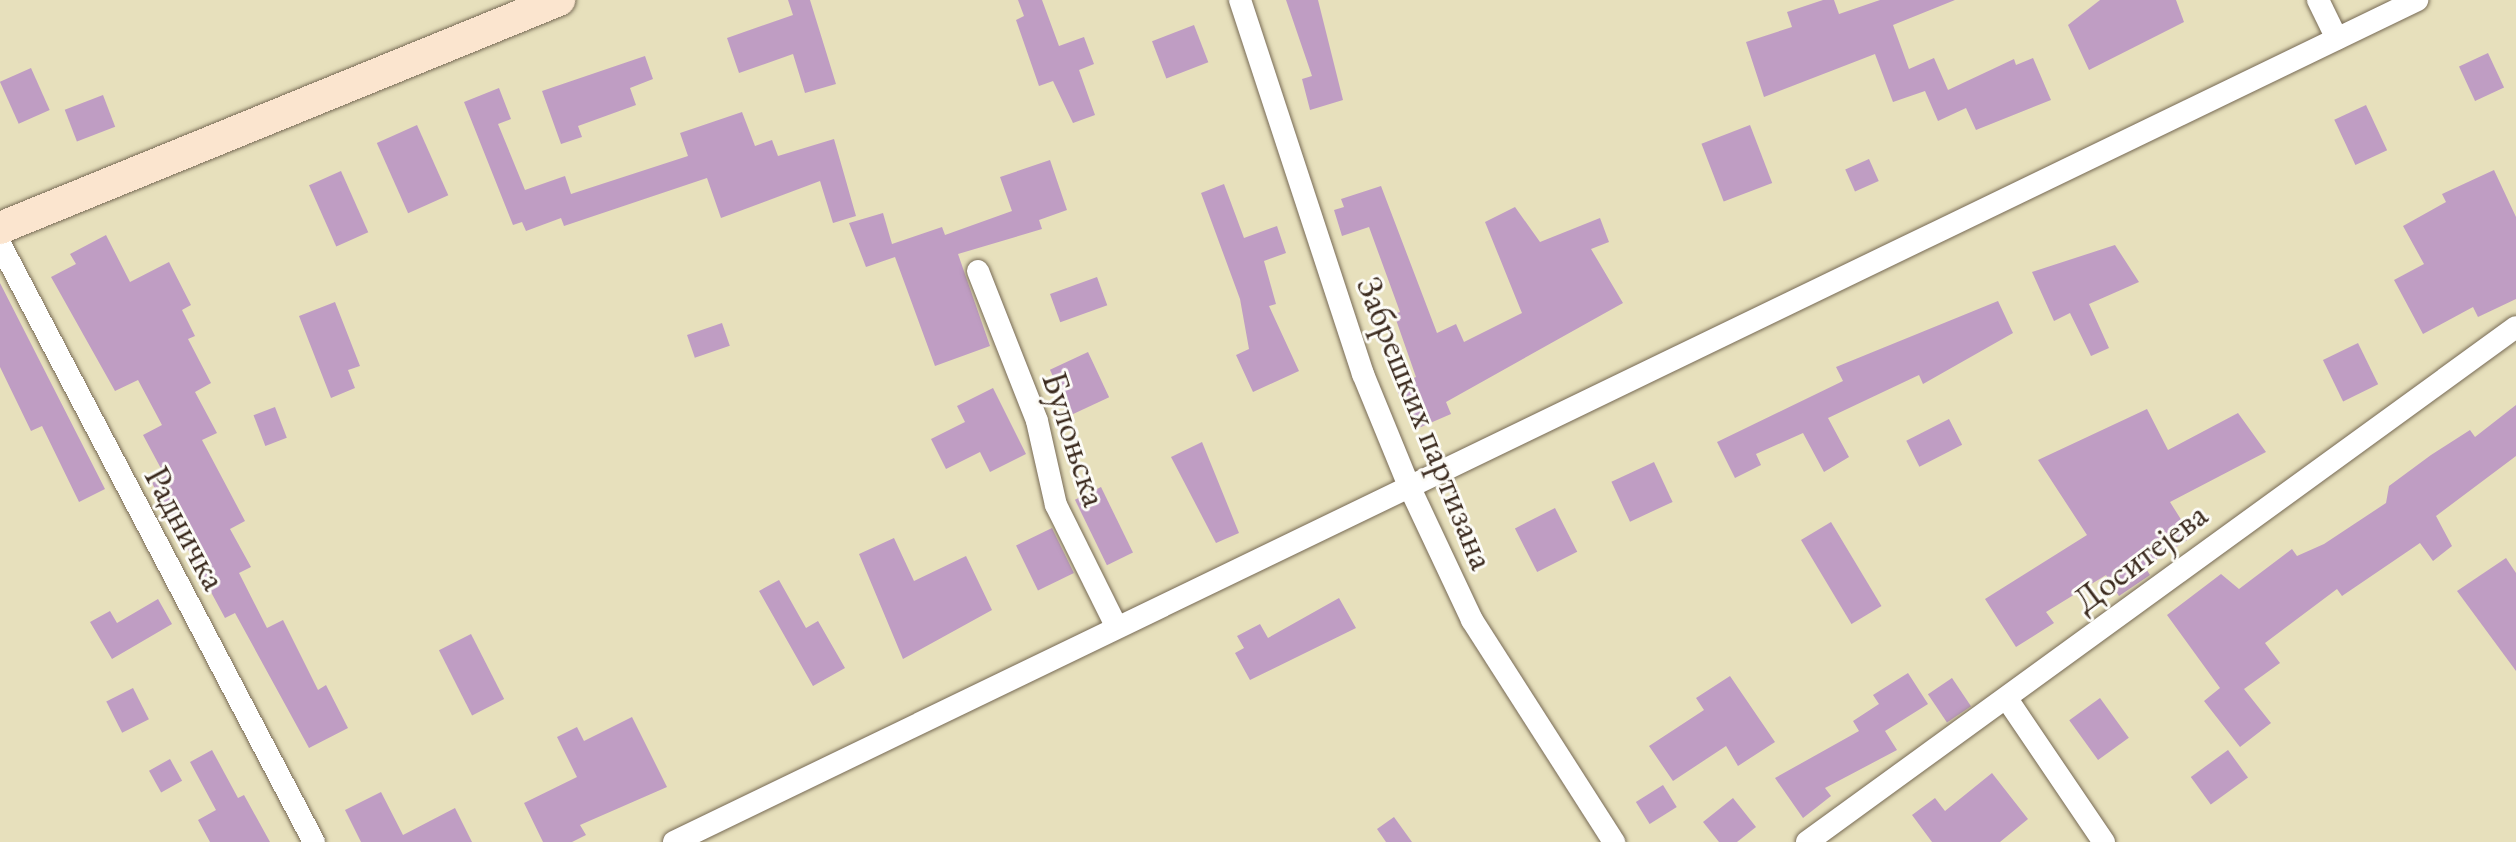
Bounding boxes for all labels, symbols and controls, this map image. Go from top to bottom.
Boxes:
street label: Забрешких партизана [1348,270,1504,576]
street label: Булоњска [1033,366,1117,512]
street label: Радничка [136,459,236,597]
street label: Доситејева [2064,493,2216,621]

